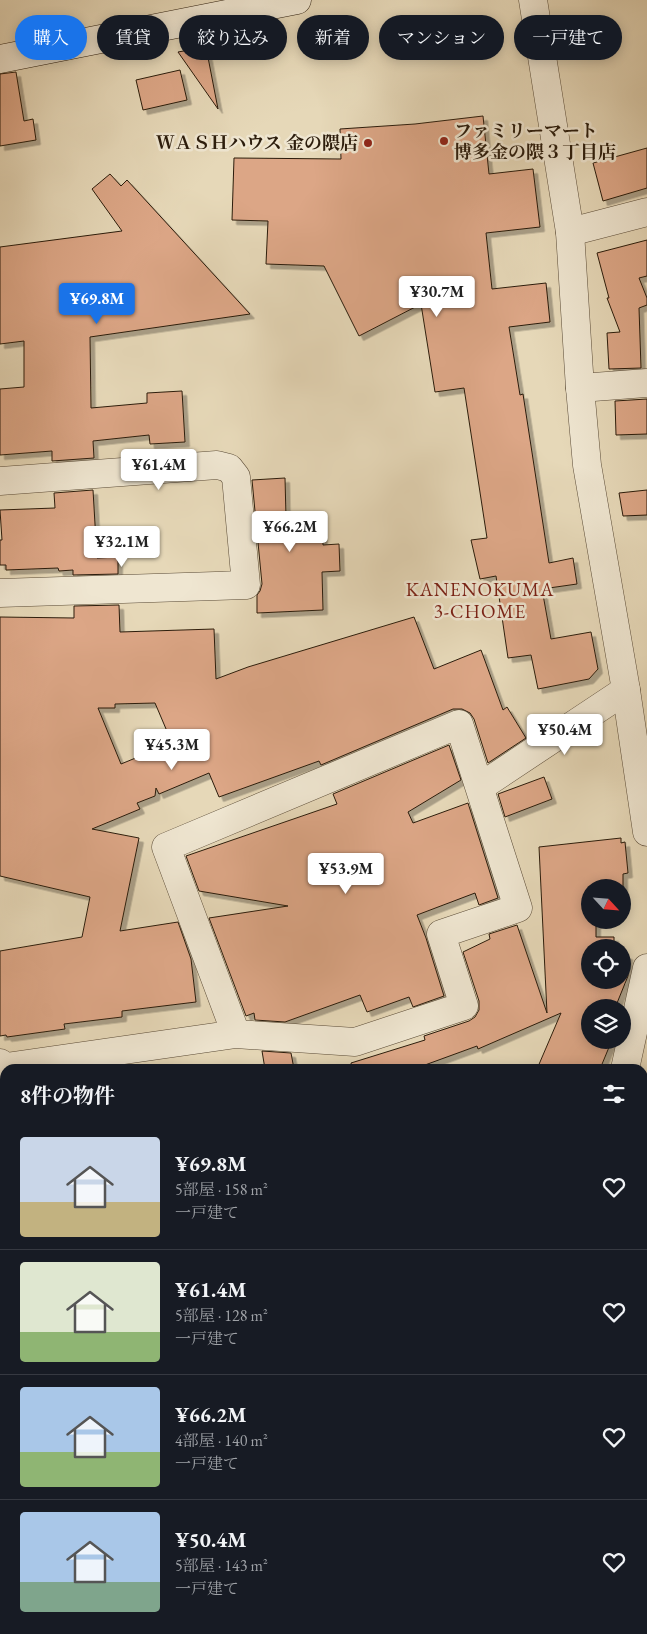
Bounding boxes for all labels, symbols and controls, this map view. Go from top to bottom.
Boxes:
chip: 購入 [15,15,87,60]
chip: 賃貸 [97,15,169,60]
chip: 絞り込み [179,15,287,60]
chip: 新着 [297,15,369,60]
chip: マンション [379,15,504,60]
chip: 一戸建て [514,15,622,60]
place label: ファミリーマート 博多金の隈３丁目店 [454,119,616,163]
place label: ＷＡＳＨハウス 金の隈店 [156,131,358,154]
marker: ファミリーマート 博多金の隈３丁目店 [438,135,450,147]
marker: ＷＡＳＨハウス 金の隈店 [362,137,374,149]
pin: ¥30.7M [396,276,478,318]
text: ¥30.7M [410,281,464,302]
pin: ¥69.8M [56,282,138,325]
text: ¥69.8M [70,288,124,309]
pin: ¥61.4M [118,448,200,491]
text: ¥61.4M [132,454,186,475]
pin: ¥66.2M [249,510,331,553]
text: ¥66.2M [263,516,317,537]
pin: ¥32.1M [81,526,163,568]
text: ¥32.1M [95,531,149,552]
district label: KANENOKUMA 3-CHOME [406,577,554,624]
pin: ¥50.4M [524,714,606,756]
text: ¥50.4M [538,719,592,740]
pin: ¥45.3M [131,728,213,771]
text: ¥45.3M [145,734,199,755]
pin: ¥53.9M [305,852,387,895]
text: ¥53.9M [319,858,373,879]
north arrow [581,879,631,929]
map controls [581,879,631,1049]
button: locate [581,939,631,989]
button: layers [581,999,631,1049]
icon: filters [600,1080,628,1108]
text: 8件の物件 [20,1082,115,1109]
text: ¥69.8M [175,1150,246,1177]
icon: home [60,1157,120,1217]
icon: heart [600,1173,628,1201]
text: 5部屋 · 158 m² [175,1179,268,1200]
text: 一戸建て [175,1202,239,1223]
text: ¥61.4M [175,1276,246,1303]
icon: home [60,1282,120,1342]
icon: heart [600,1298,628,1326]
text: 5部屋 · 128 m² [175,1305,268,1326]
text: 一戸建て [175,1328,239,1349]
text: ¥66.2M [175,1401,246,1428]
icon: home [60,1407,120,1467]
icon: heart [600,1423,628,1451]
text: 4部屋 · 140 m² [175,1430,268,1451]
text: 一戸建て [175,1453,239,1474]
text: ¥50.4M [175,1526,246,1553]
icon: home [60,1532,120,1592]
icon: heart [600,1548,628,1576]
text: 5部屋 · 143 m² [175,1555,268,1576]
text: 一戸建て [175,1578,239,1599]

